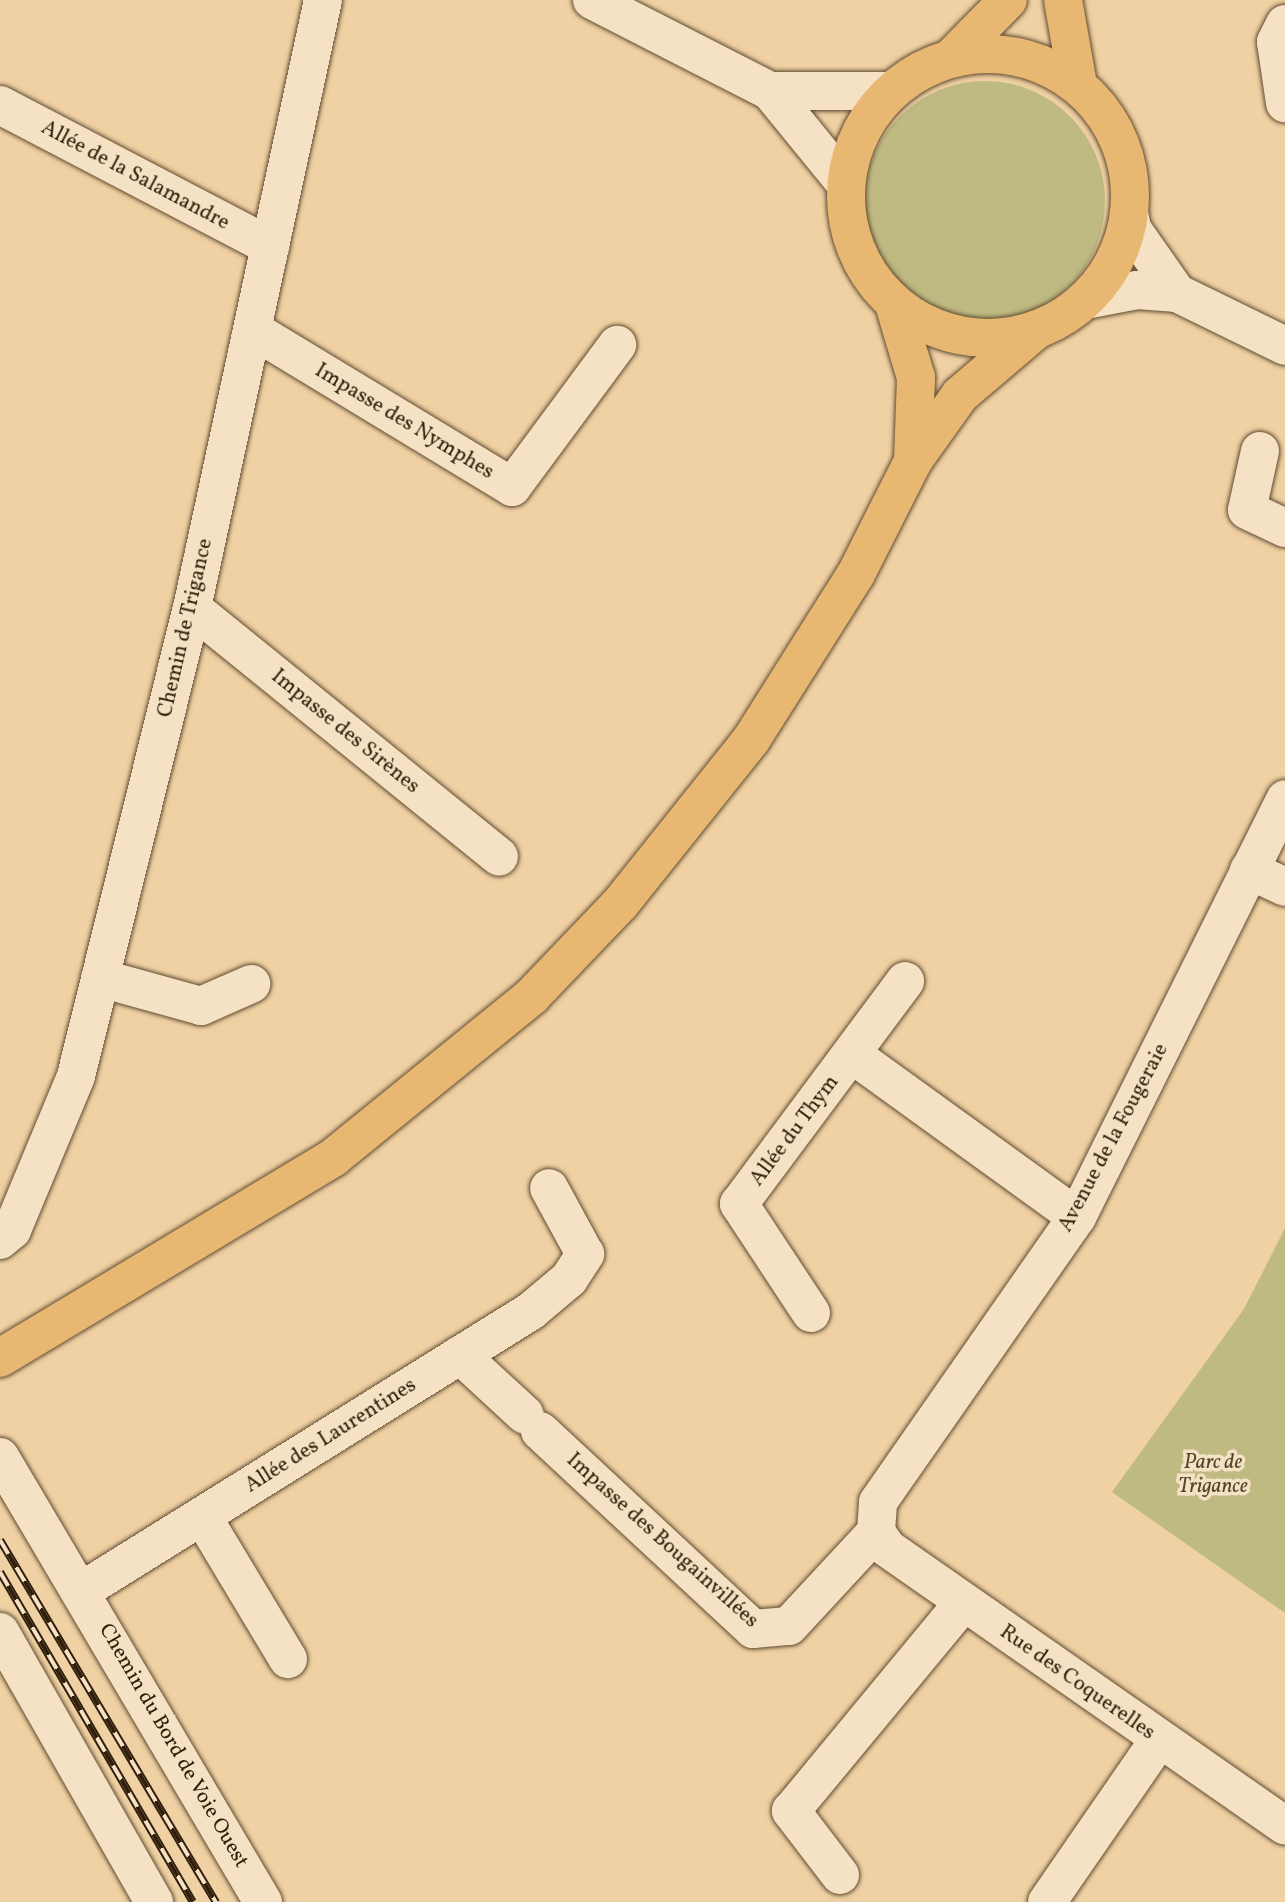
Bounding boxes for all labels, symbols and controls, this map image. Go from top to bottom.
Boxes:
street label: Allée de la Salamandre [37,116,233,236]
street label: Impasse des Nymphes [310,359,498,485]
street label: Chemin de Trigance [153,536,219,720]
street label: Impasse des Sirènes [266,664,424,800]
street label: Avenue de la Fougeraie [1054,1039,1174,1237]
street label: Allée du Thym [745,1070,845,1192]
street label: Allée des Laurentines [241,1373,421,1499]
street label: Impasse des Bougainvillées [561,1448,763,1634]
park label: Parc de Trigance [1178,1450,1248,1500]
street label: Chemin du Bord de Voie Ouest [92,1619,254,1873]
street label: Rue des Coquerelles [995,1620,1159,1746]

